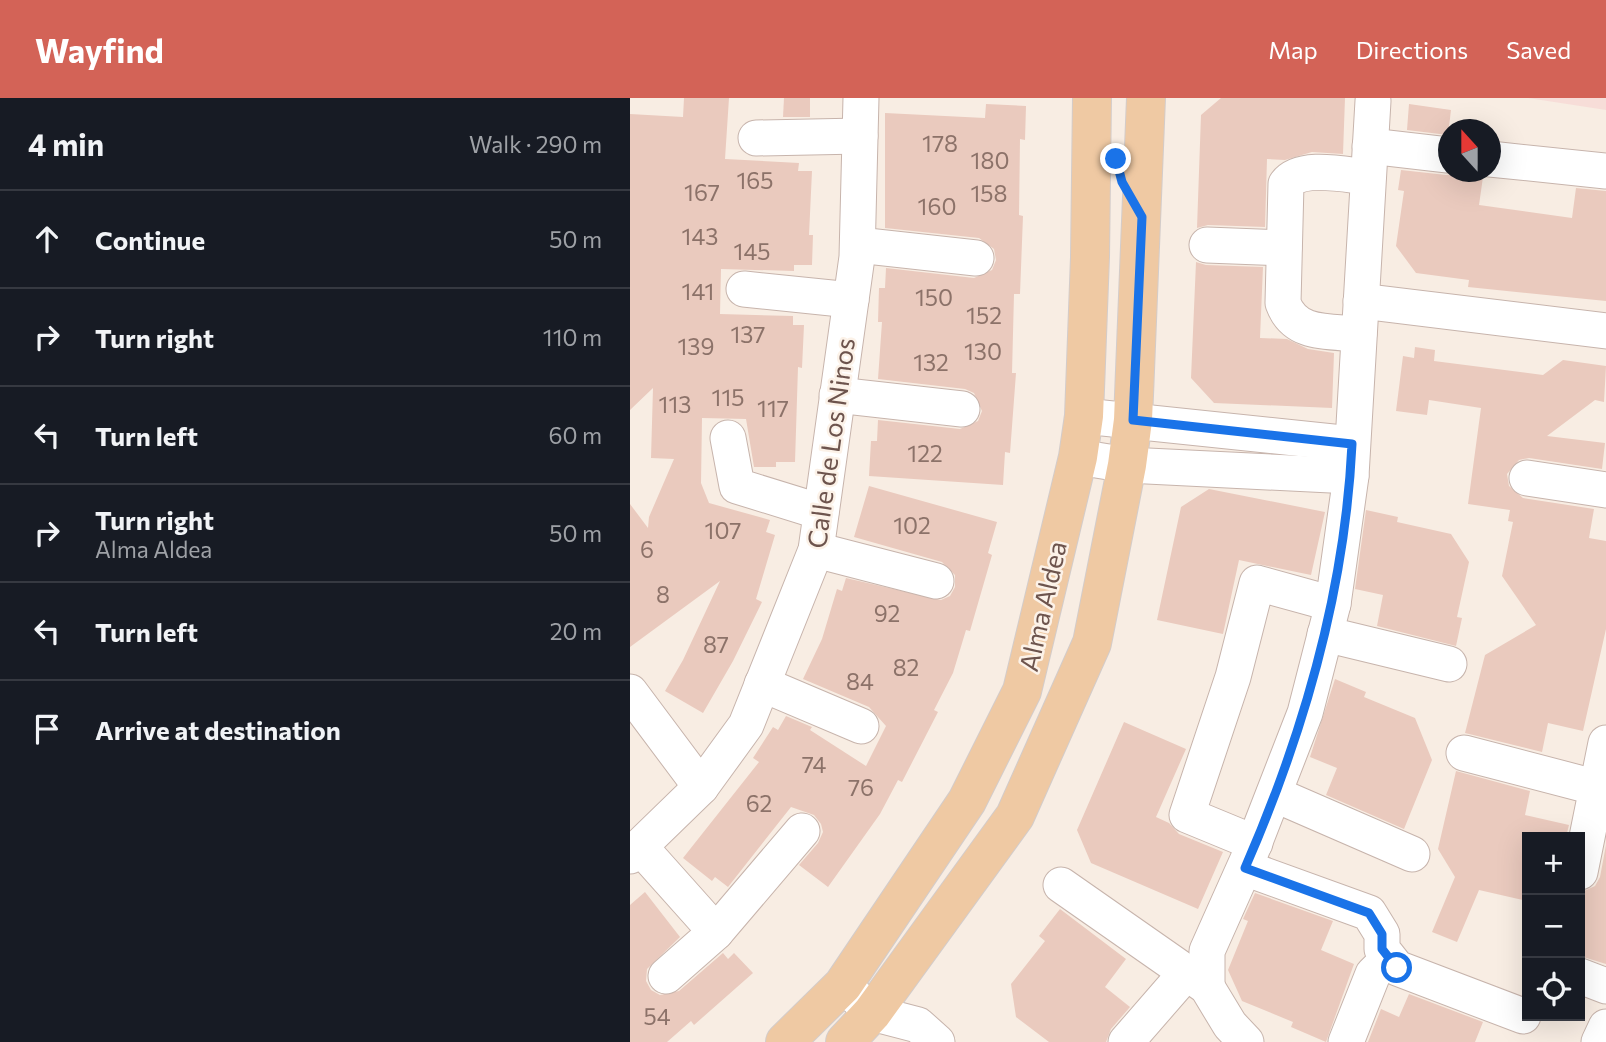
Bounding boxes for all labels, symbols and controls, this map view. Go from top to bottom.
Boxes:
text: Wayfind [35,29,164,70]
text: Map [1268,35,1318,64]
text: Directions [1356,35,1468,64]
text: Saved [1506,35,1571,64]
north arrow [1438,119,1501,182]
text: 4 min [28,125,104,162]
house number: 178 [922,129,958,157]
text: Walk · 290 m [469,130,602,158]
route end [1100,143,1131,174]
house number: 180 [971,146,1009,174]
house number: 165 [736,166,774,194]
house number: 167 [684,178,720,206]
house number: 158 [970,179,1008,207]
house number: 160 [918,192,956,220]
icon: ahead [28,220,66,258]
house number: 143 [682,222,718,250]
text: Continue [95,224,205,255]
text: 50 m [549,225,602,253]
house number: 145 [734,237,770,265]
house number: 141 [682,277,714,305]
house number: 150 [915,283,953,311]
house number: 152 [966,301,1002,329]
icon: right [28,318,66,356]
house number: 137 [730,320,766,348]
text: Turn right [95,322,214,353]
text: 110 m [543,323,602,351]
house number: 139 [678,332,714,360]
street label: Calle de Los Ninos [800,336,860,550]
house number: 130 [964,337,1002,365]
house number: 132 [913,348,949,376]
house number: 115 [712,383,744,411]
house number: 113 [659,390,691,418]
house number: 117 [757,394,789,422]
icon: left [28,416,66,454]
text: Turn left [95,420,198,451]
text: 60 m [549,421,602,449]
house number: 122 [907,439,943,467]
text: Turn right [95,504,214,535]
house number: 102 [893,511,931,539]
icon: right [28,514,66,552]
house number: 107 [705,516,741,544]
text: 50 m [549,519,602,547]
text: Alma Aldea [95,535,212,563]
house number: 6 [640,535,654,563]
street label: Alma Aldea [1012,538,1072,674]
house number: 8 [656,580,670,608]
house number: 92 [874,599,900,627]
icon: left [28,612,66,650]
text: Turn left [95,616,198,647]
text: 20 m [550,617,602,645]
house number: 87 [703,630,729,658]
house number: 82 [893,653,919,681]
house number: 84 [846,667,874,695]
icon: arrive [28,710,66,748]
text: Arrive at destination [95,714,341,745]
house number: 74 [802,750,826,778]
house number: 76 [848,773,874,801]
house number: 62 [746,789,772,817]
map controls [1522,832,1585,1021]
button: + [1522,832,1585,895]
button: − [1522,895,1585,958]
route start [1381,952,1412,983]
button: locate [1522,958,1585,1021]
house number: 54 [643,1002,671,1030]

